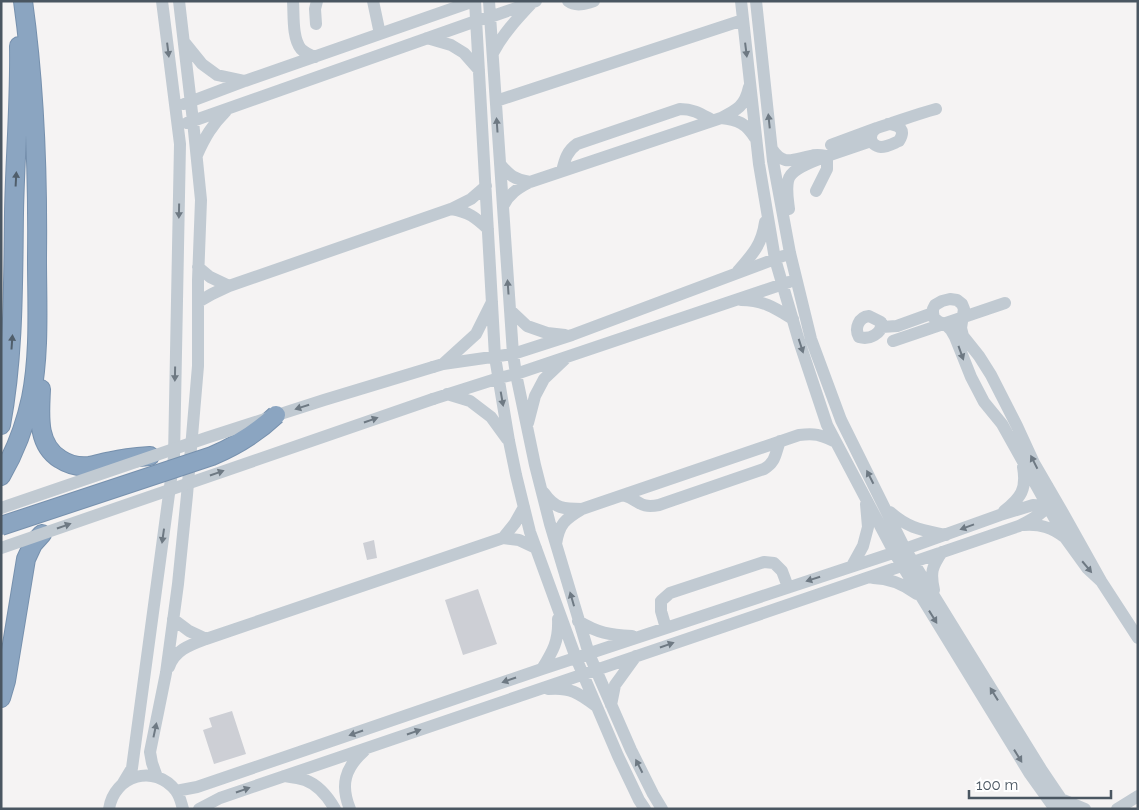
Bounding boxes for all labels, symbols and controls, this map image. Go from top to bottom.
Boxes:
one-way arrow [164,42,172,58]
one-way arrow [742,42,750,58]
one-way arrow [765,113,773,129]
one-way arrow [493,116,501,132]
one-way arrow [12,171,20,187]
one-way arrow [174,204,182,220]
one-way arrow [504,279,512,295]
one-way arrow [8,333,16,349]
one-way arrow [797,339,805,354]
one-way arrow [958,345,965,360]
one-way arrow [171,366,179,382]
one-way arrow [499,391,507,407]
one-way arrow [295,404,310,411]
one-way arrow [364,416,379,424]
one-way arrow [1030,455,1038,470]
one-way arrow [210,468,225,476]
one-way arrow [866,470,874,485]
one-way arrow [57,522,72,530]
one-way arrow [959,523,974,531]
one-way arrow [159,528,167,544]
one-way arrow [1082,561,1093,574]
one-way arrow [805,575,820,583]
one-way arrow [567,592,575,607]
one-way arrow [929,611,938,624]
one-way arrow [660,641,675,649]
one-way arrow [502,677,517,685]
one-way arrow [990,687,999,700]
one-way arrow [151,722,159,738]
one-way arrow [407,728,422,736]
one-way arrow [348,730,363,737]
one-way arrow [1014,749,1023,762]
one-way arrow [635,759,643,773]
scale bar [969,768,1112,800]
text: 100 m [976,776,1018,794]
one-way arrow [236,786,251,793]

